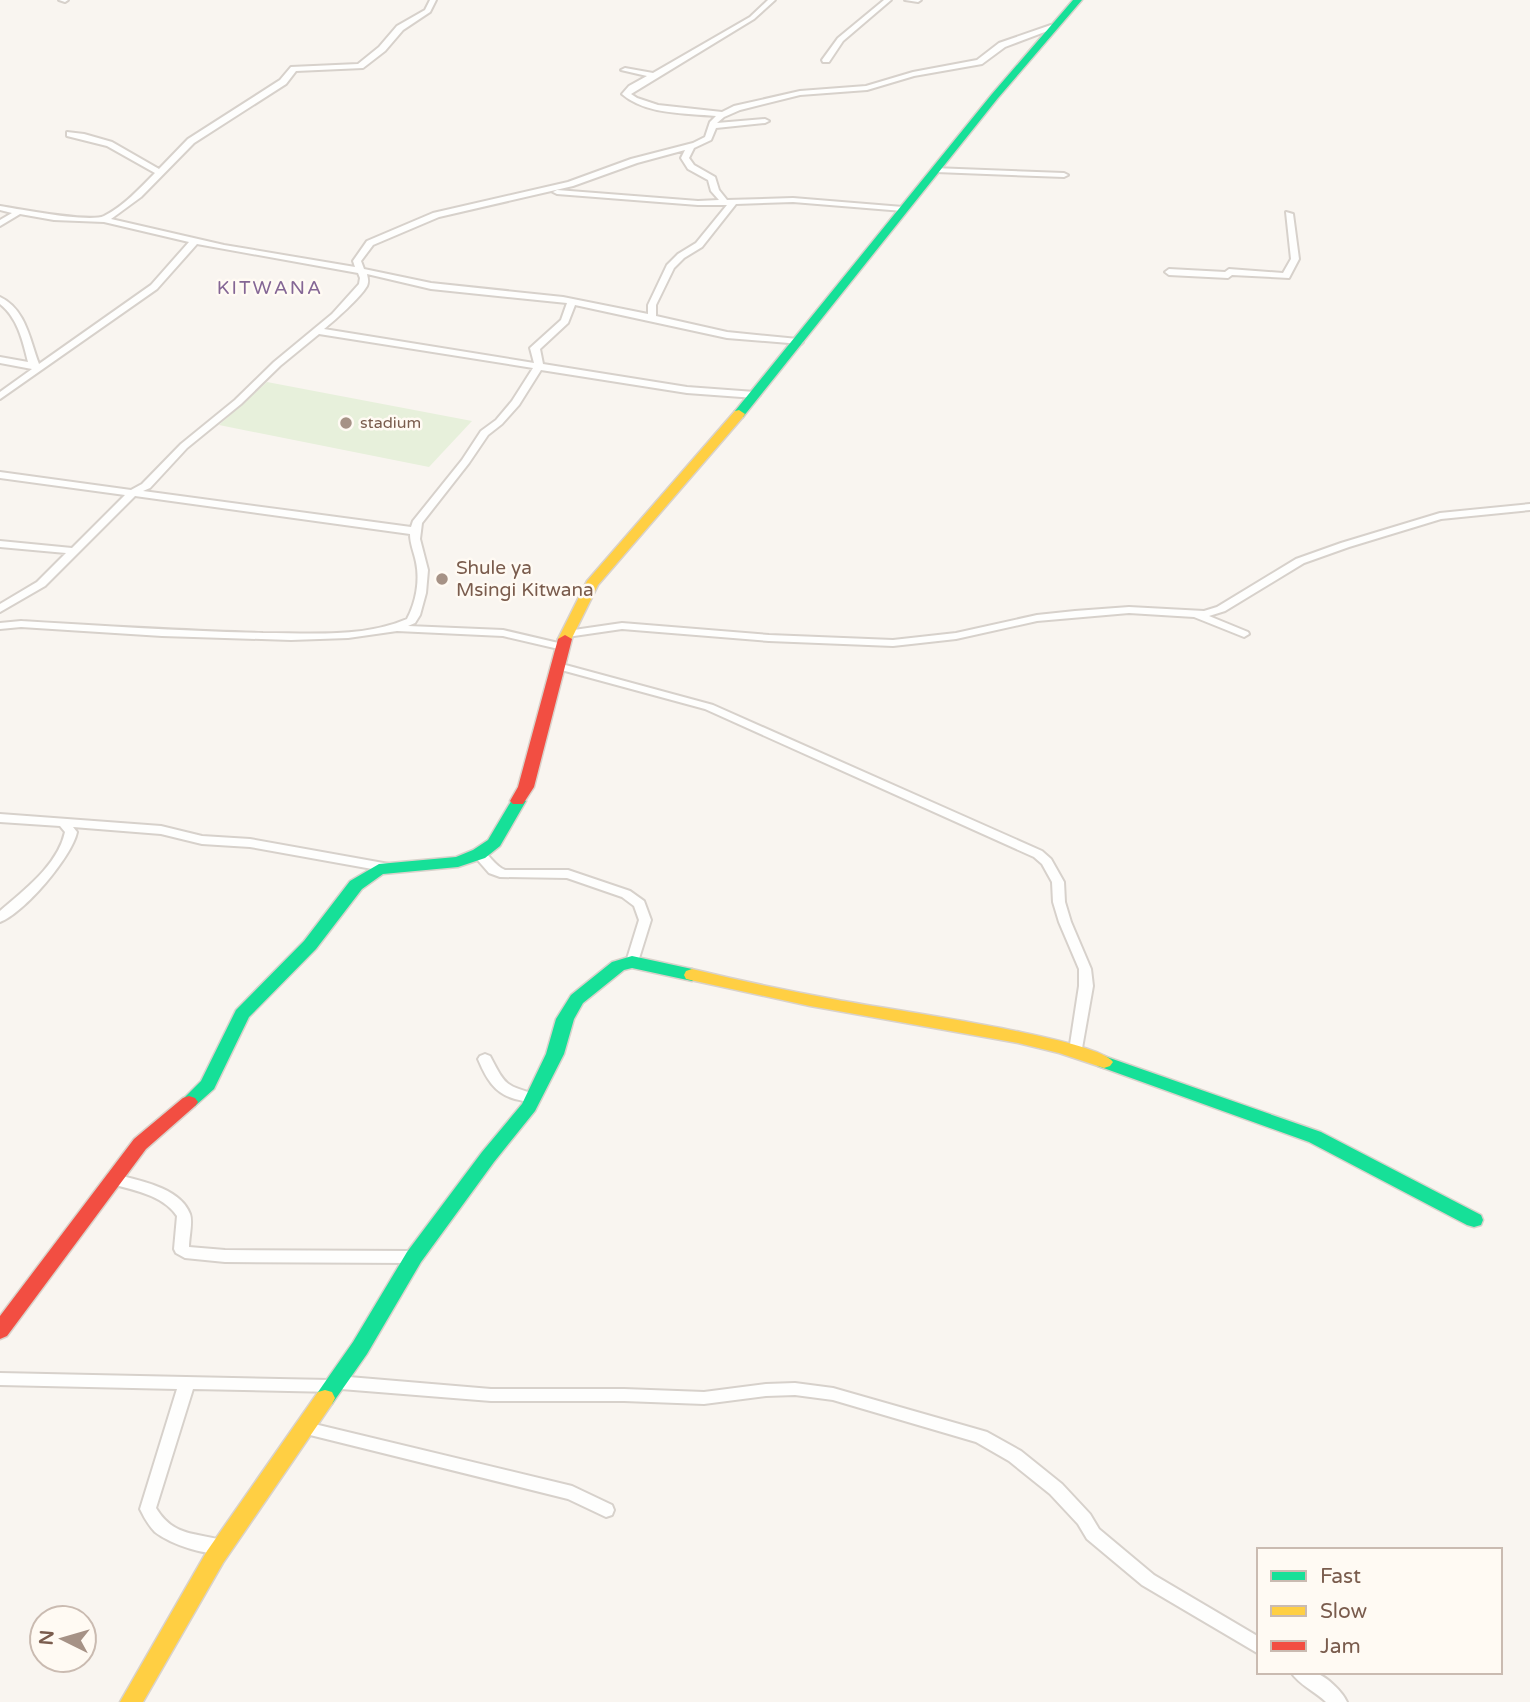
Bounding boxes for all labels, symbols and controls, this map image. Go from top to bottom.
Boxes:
district label: KITWANA [217,277,323,299]
place label: stadium [360,413,421,433]
marker: stadium [338,415,354,431]
place label: Shule ya Msingi Kitwana [456,557,594,601]
marker: Shule ya Msingi Kitwana [434,571,450,587]
legend [1257,1548,1502,1674]
text: Fast [1320,1564,1361,1589]
text: Slow [1320,1599,1368,1624]
north arrow [28,1604,98,1674]
text: N [35,1629,59,1646]
text: Jam [1320,1634,1361,1659]

